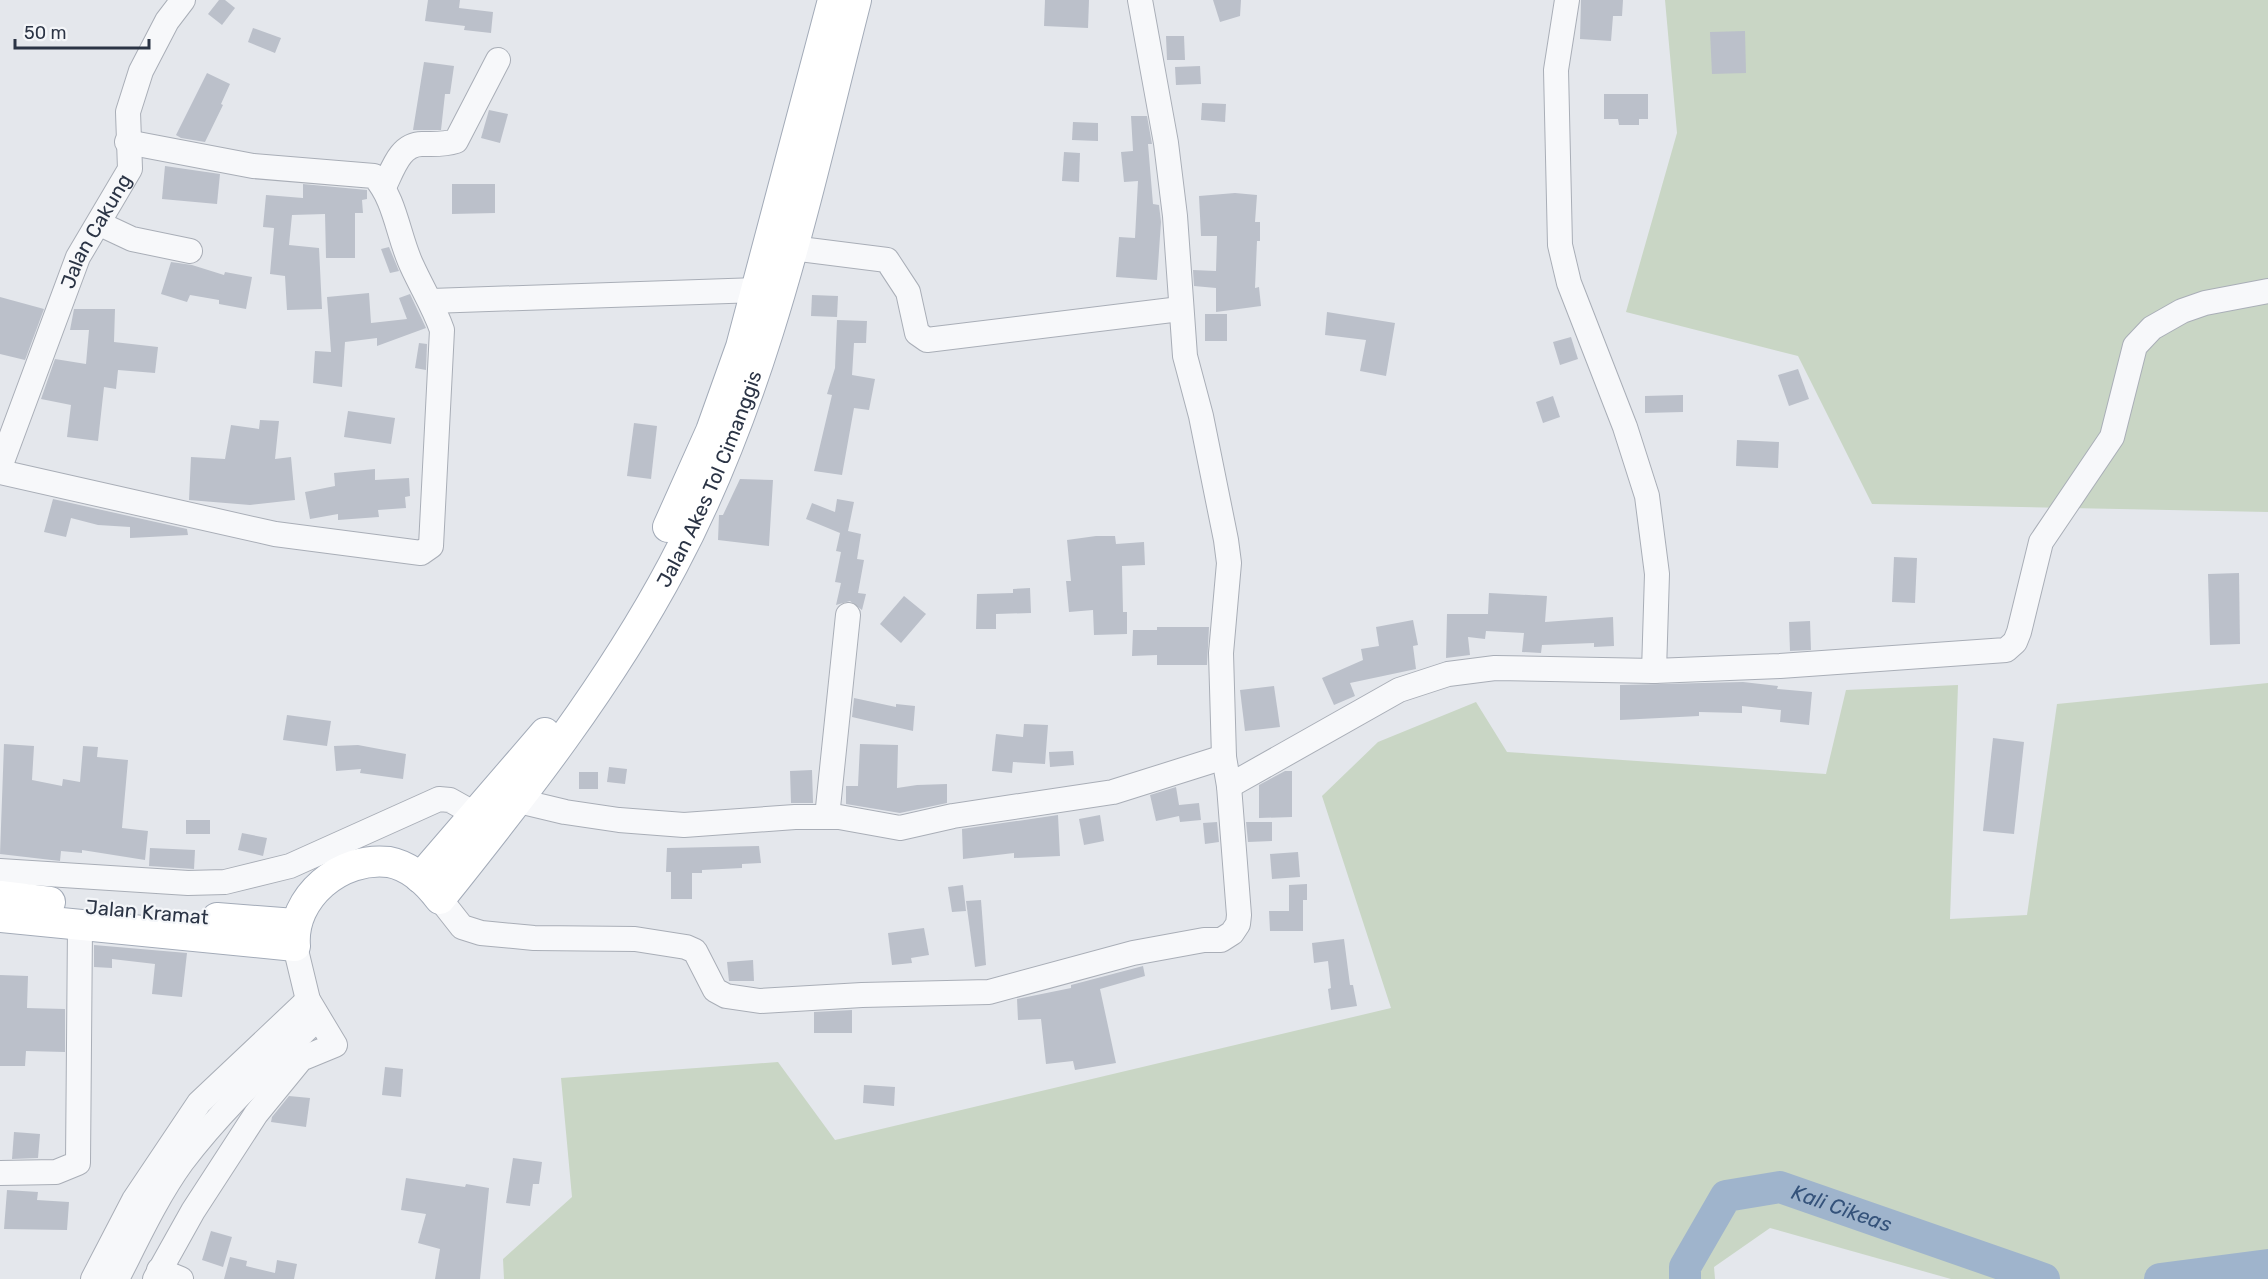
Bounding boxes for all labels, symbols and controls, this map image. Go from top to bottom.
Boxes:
scale bar [15,12,148,50]
text: 50 m [24,22,67,44]
street label: Jalan Cakung [55,169,137,292]
street label: Jalan Akes Tol Cimanggis [651,367,767,591]
street label: Jalan Kramat [84,895,210,929]
water label: Kali Cikeas [1788,1179,1895,1237]

